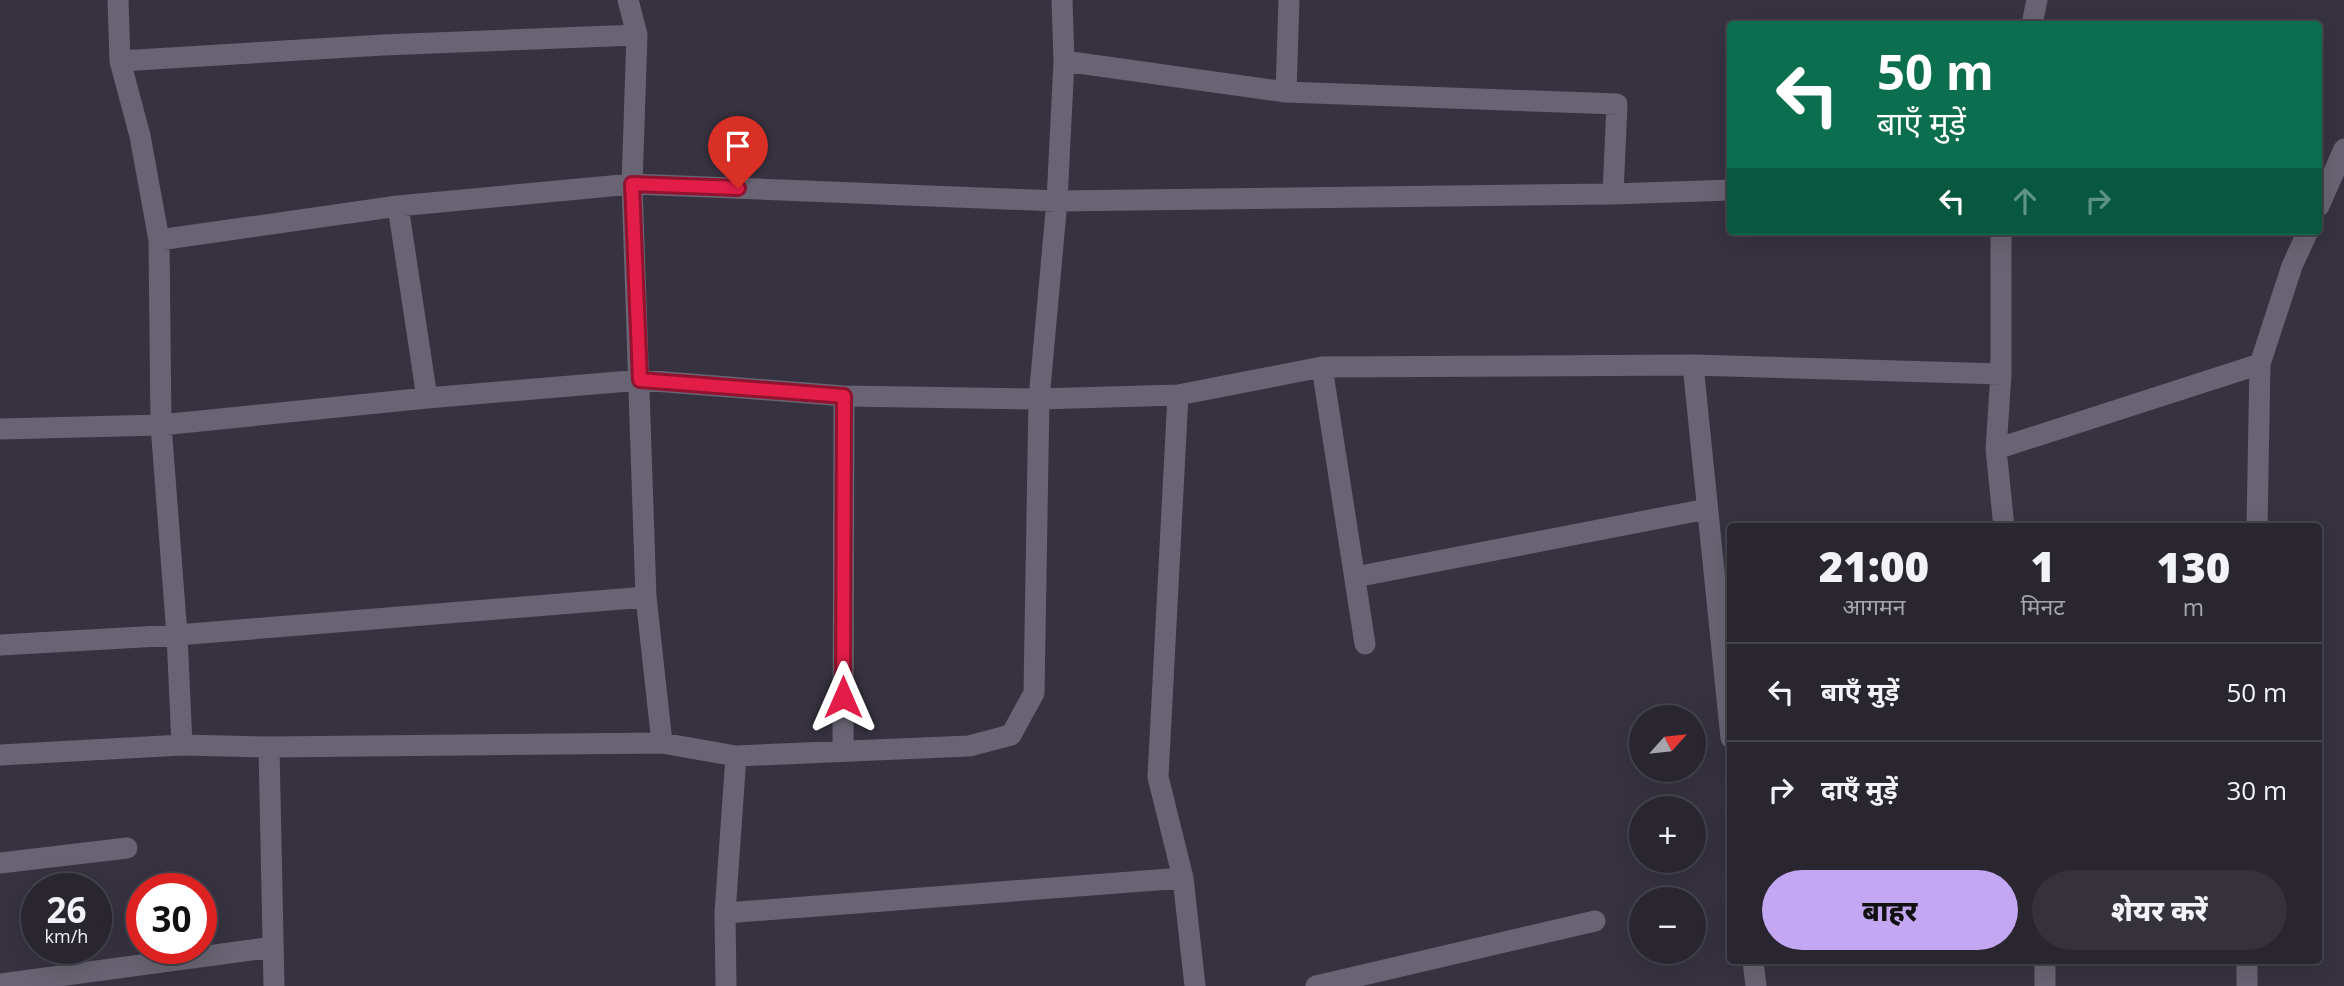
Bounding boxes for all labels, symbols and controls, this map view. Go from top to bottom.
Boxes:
text: 50 m [1877,38,1994,104]
icon: left [1762,49,1853,140]
text: बाएँ मुड़ें [1877,101,1966,144]
pin [708,116,768,188]
icon: arrive [719,127,757,165]
icon: left [1933,182,1971,220]
icon: ahead [2006,182,2044,220]
icon: right [2079,182,2117,220]
text: 21:00 [1819,537,1929,594]
text: 1 [2031,537,2055,594]
text: 130 [2157,538,2230,595]
text: आगमन [1842,590,1905,622]
text: मिनट [2021,590,2065,622]
text: m [2183,591,2204,623]
position arrow [806,660,880,734]
icon: left [1762,673,1800,711]
text: बाएँ मुड़ें [1821,673,1899,709]
text: 50 m [2226,674,2287,710]
north arrow [1629,705,1706,782]
map controls [1629,705,1706,964]
icon: right [1762,771,1800,809]
text: दाएँ मुड़ें [1821,771,1898,807]
text: 30 m [2226,772,2287,808]
button: + [1629,796,1706,873]
button: बाहर [1762,870,2018,950]
button: शेयर करें [2032,870,2287,950]
speed limit sign: 30 [126,873,217,964]
text: 26 [46,886,87,933]
button: − [1629,887,1706,964]
text: km/h [45,924,88,948]

